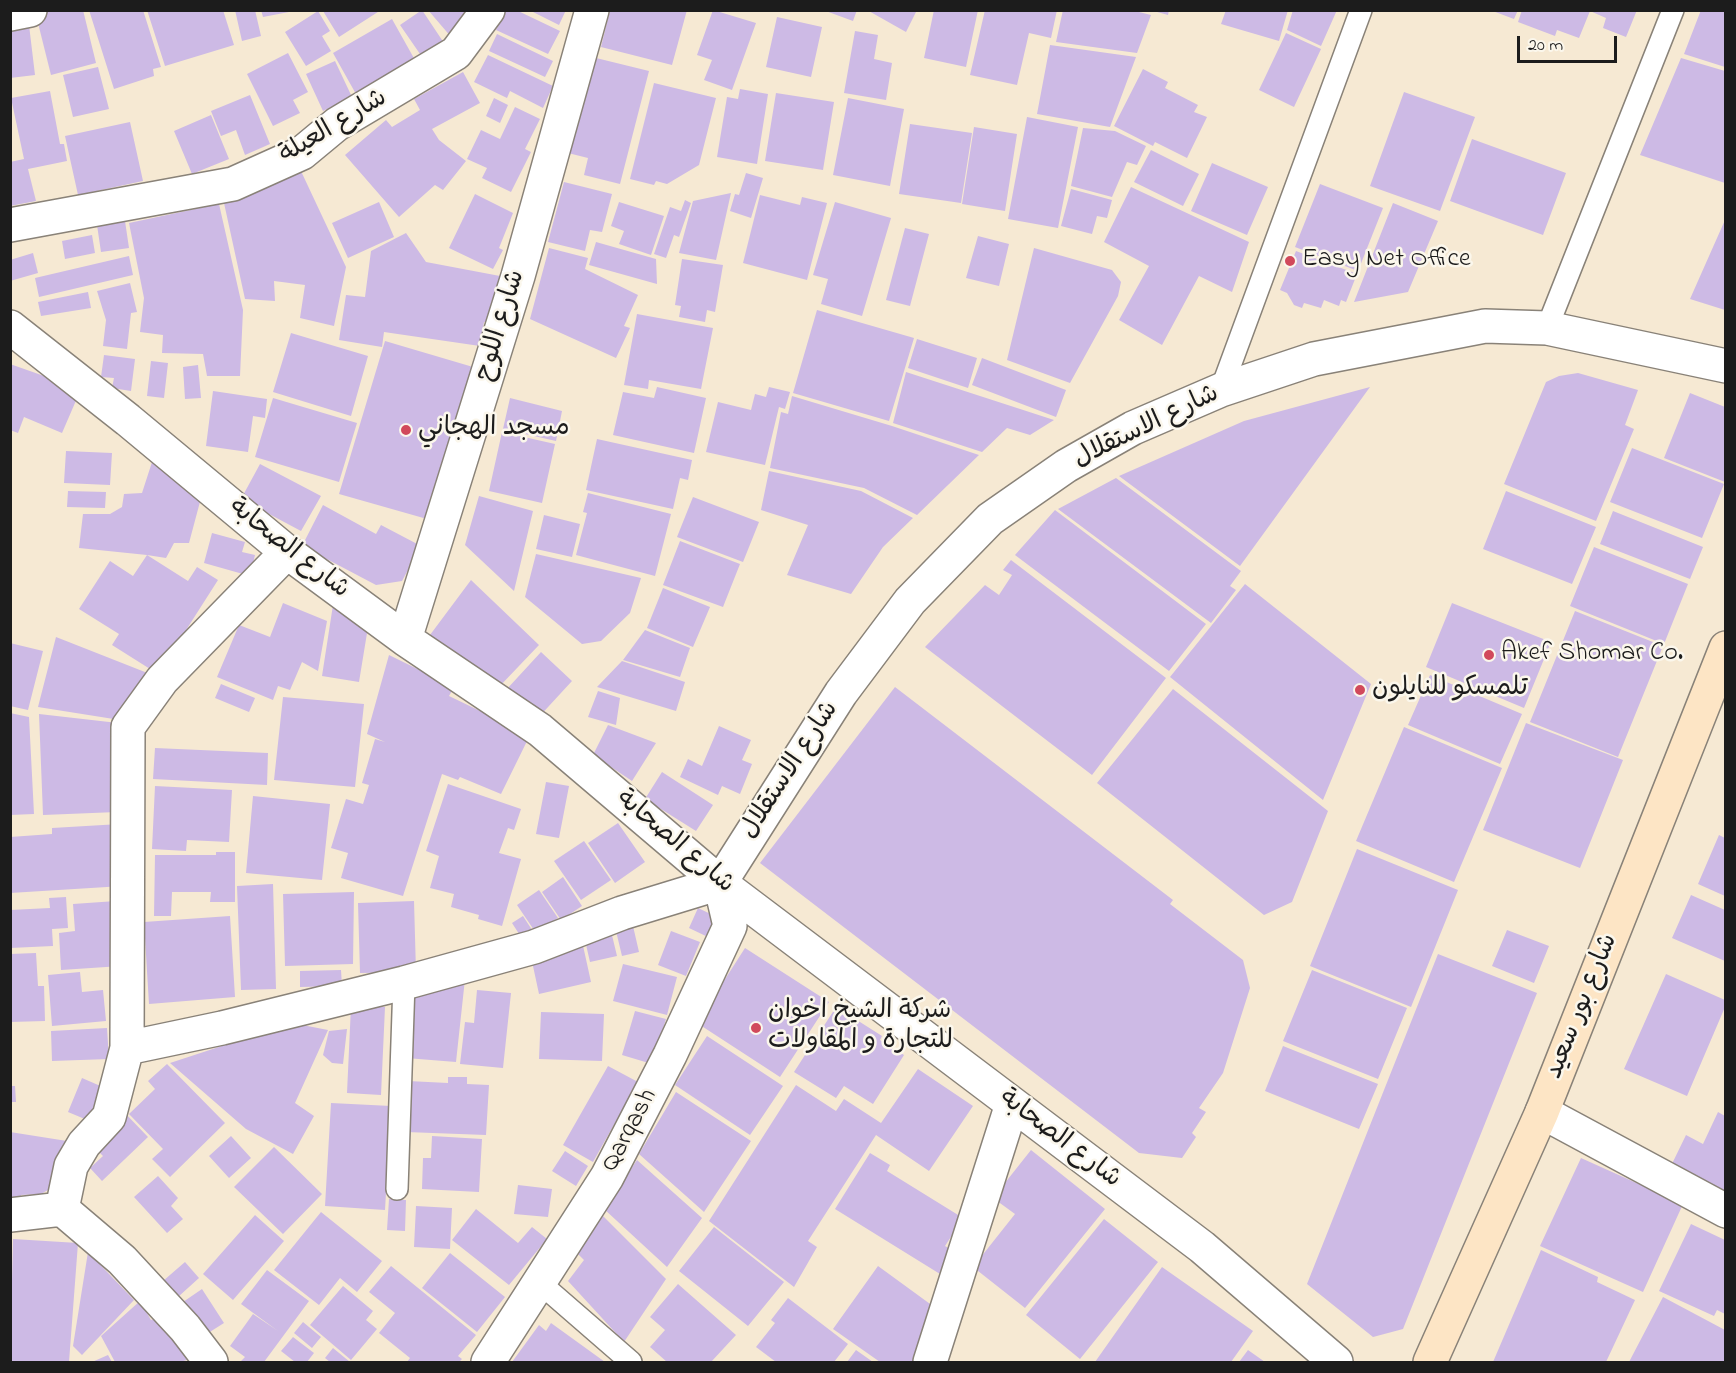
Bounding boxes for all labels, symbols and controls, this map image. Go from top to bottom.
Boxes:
scale bar [1520,24,1620,62]
text: 20 m [1528,33,1563,59]
street label: شارع العيلة [275,84,393,172]
place label: Easy Net Office [1302,245,1471,277]
marker: Easy Net Office [1283,254,1297,268]
street label: شارع اللوح [470,267,534,385]
street label: شارع الاستقلال [1069,379,1225,477]
place label: مسجد الهجاني [418,414,570,446]
marker: مسجد الهجاني [399,423,413,437]
street label: شارع الصحابة [221,493,355,607]
place label: Akef Shomar Co. [1501,639,1683,671]
marker: Akef Shomar Co. [1482,648,1496,662]
place label: تلمسكو للنايلون [1372,674,1528,706]
marker: تلمسكو للنايلون [1353,683,1367,697]
street label: شارع الاستقلال [735,696,847,846]
street label: شارع الصحابة [609,785,739,901]
street label: شارع بور سعيد [1540,930,1626,1084]
place label: شركة الشيخ اخوان للتجارة و المقاولات [768,997,953,1058]
marker: شركة الشيخ اخوان للتجارة و المقاولات [749,1021,763,1035]
street label: Qarqash [596,1084,666,1178]
street label: شارع الصحابة [992,1084,1126,1196]

